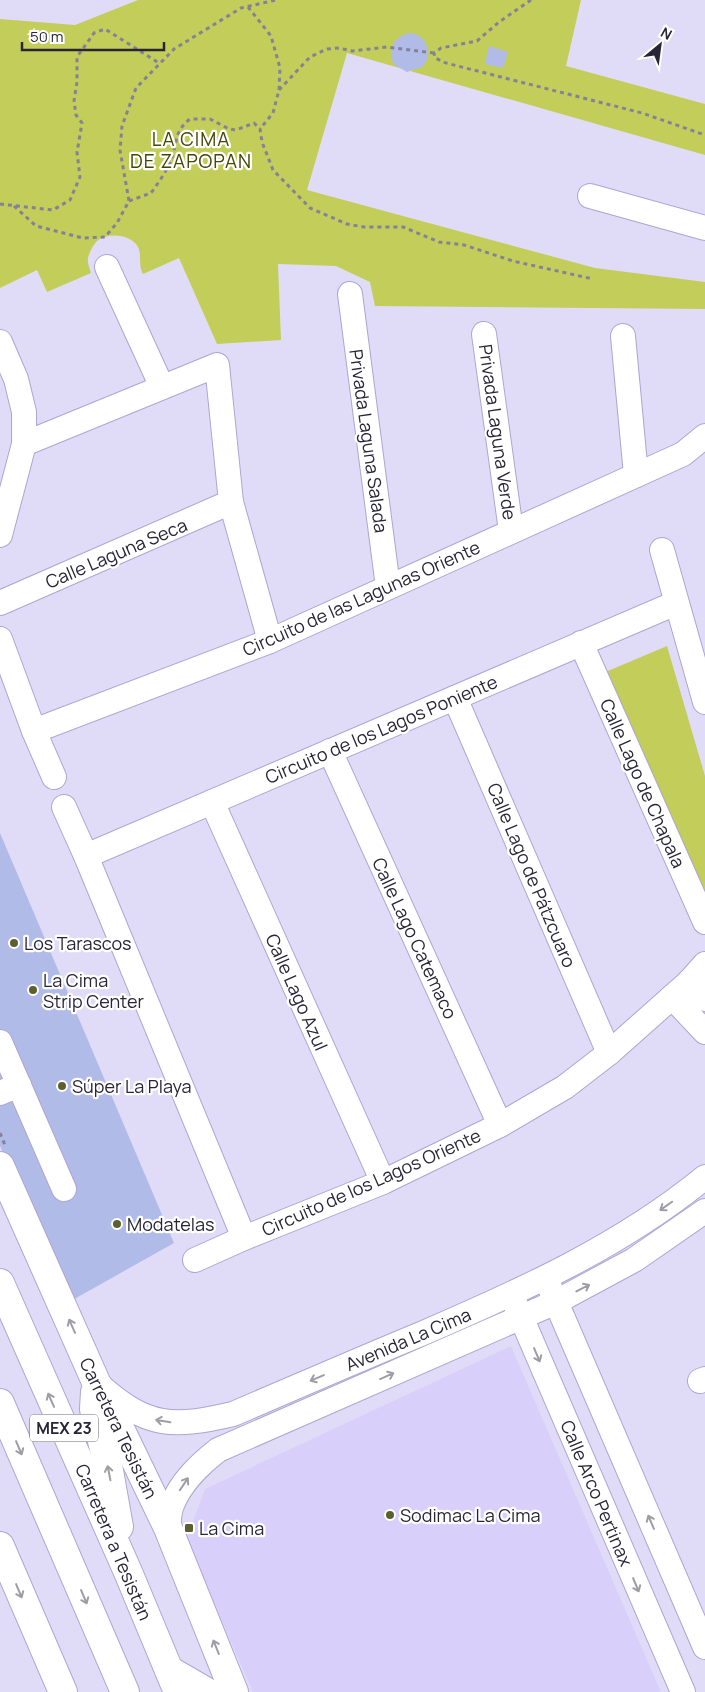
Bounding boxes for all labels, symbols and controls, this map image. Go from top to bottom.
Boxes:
scale bar [22,20,165,52]
north arrow [635,20,685,70]
text: N [658,22,676,44]
text: 50 m [30,26,64,47]
district label: LA CIMA DE ZAPOPAN [130,126,252,174]
street label: Privada Laguna Verde [474,343,522,521]
street label: Privada Laguna Salada [344,348,394,534]
street label: Calle Laguna Seca [41,512,191,594]
street label: Circuito de las Lagunas Oriente [238,535,484,661]
street label: Circuito de los Lagos Poniente [261,669,501,789]
street label: Calle Lago de Chapala [595,695,691,871]
street label: Calle Lago de Pátzcuaro [482,779,582,971]
street label: Calle Lago Catemaco [367,854,463,1022]
street label: Calle Lago Azul [261,930,333,1054]
place label: Los Tarascos [24,931,132,955]
marker: Los Tarascos [8,937,20,949]
place label: La Cima Strip Center [43,968,144,1013]
marker: La Cima Strip Center [27,984,39,996]
place label: Súper La Playa [72,1074,192,1098]
marker: Súper La Playa [56,1080,68,1092]
street label: Circuito de los Lagos Oriente [258,1123,484,1241]
one-way arrow [659,1201,673,1211]
place label: Modatelas [127,1212,214,1236]
marker: Modatelas [111,1218,123,1230]
one-way arrow [575,1283,590,1292]
street label: Avenida La Cima [342,1302,474,1376]
one-way arrow [66,1319,76,1334]
one-way arrow [533,1347,543,1362]
street label: Carretera Tesistán [74,1353,164,1503]
one-way arrow [379,1371,394,1381]
one-way arrow [310,1374,325,1384]
one-way arrow [46,1393,56,1408]
road number: MEX 23 [30,1415,98,1442]
one-way arrow [156,1415,172,1425]
street label: Calle Arco Pertinax [555,1416,639,1570]
one-way arrow [15,1440,25,1455]
street label: Carretera a Tesistán [70,1460,158,1624]
one-way arrow [104,1465,113,1481]
one-way arrow [180,1477,190,1491]
place label: Sodimac La Cima [400,1503,541,1527]
marker: Sodimac La Cima [384,1509,396,1521]
one-way arrow [646,1515,656,1530]
place label: La Cima [199,1516,264,1540]
marker: La Cima [183,1522,195,1534]
one-way arrow [632,1577,642,1592]
one-way arrow [15,1583,25,1598]
one-way arrow [80,1589,90,1604]
one-way arrow [211,1640,220,1655]

